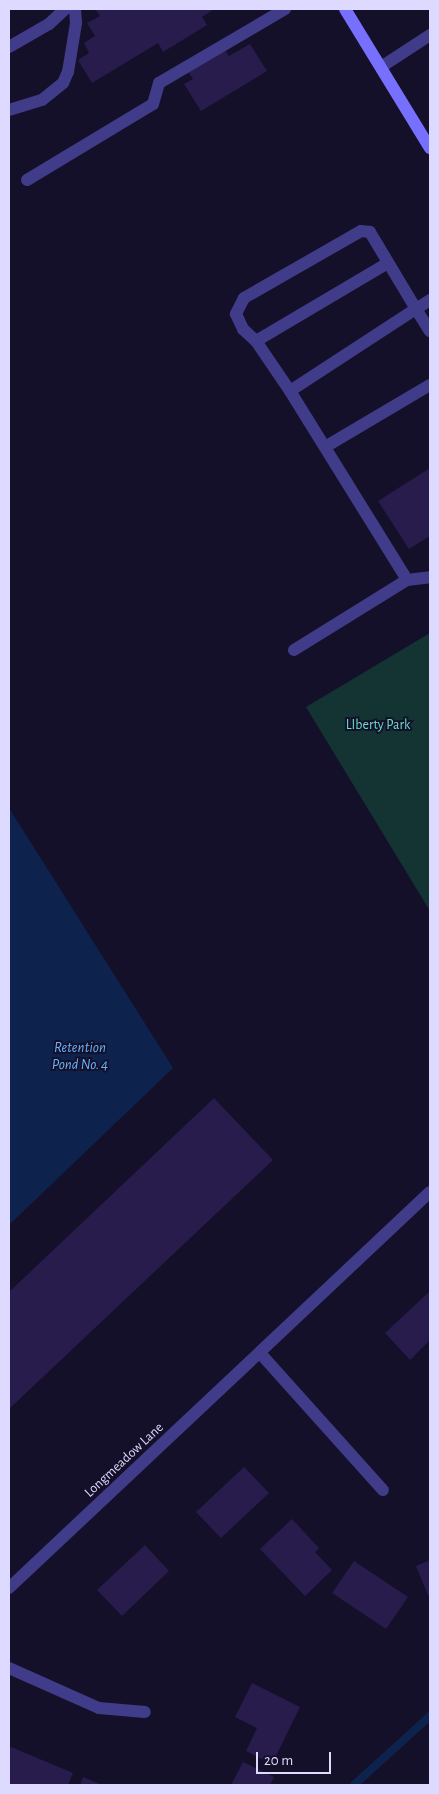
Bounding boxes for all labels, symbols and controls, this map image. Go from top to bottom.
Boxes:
park label: LIberty Park [346,717,410,733]
water label: Retention Pond No. 4 [52,1038,108,1073]
street label: Longmeadow Lane [81,1419,167,1501]
scale bar [259,1742,334,1774]
text: 20 m [264,1753,293,1768]

